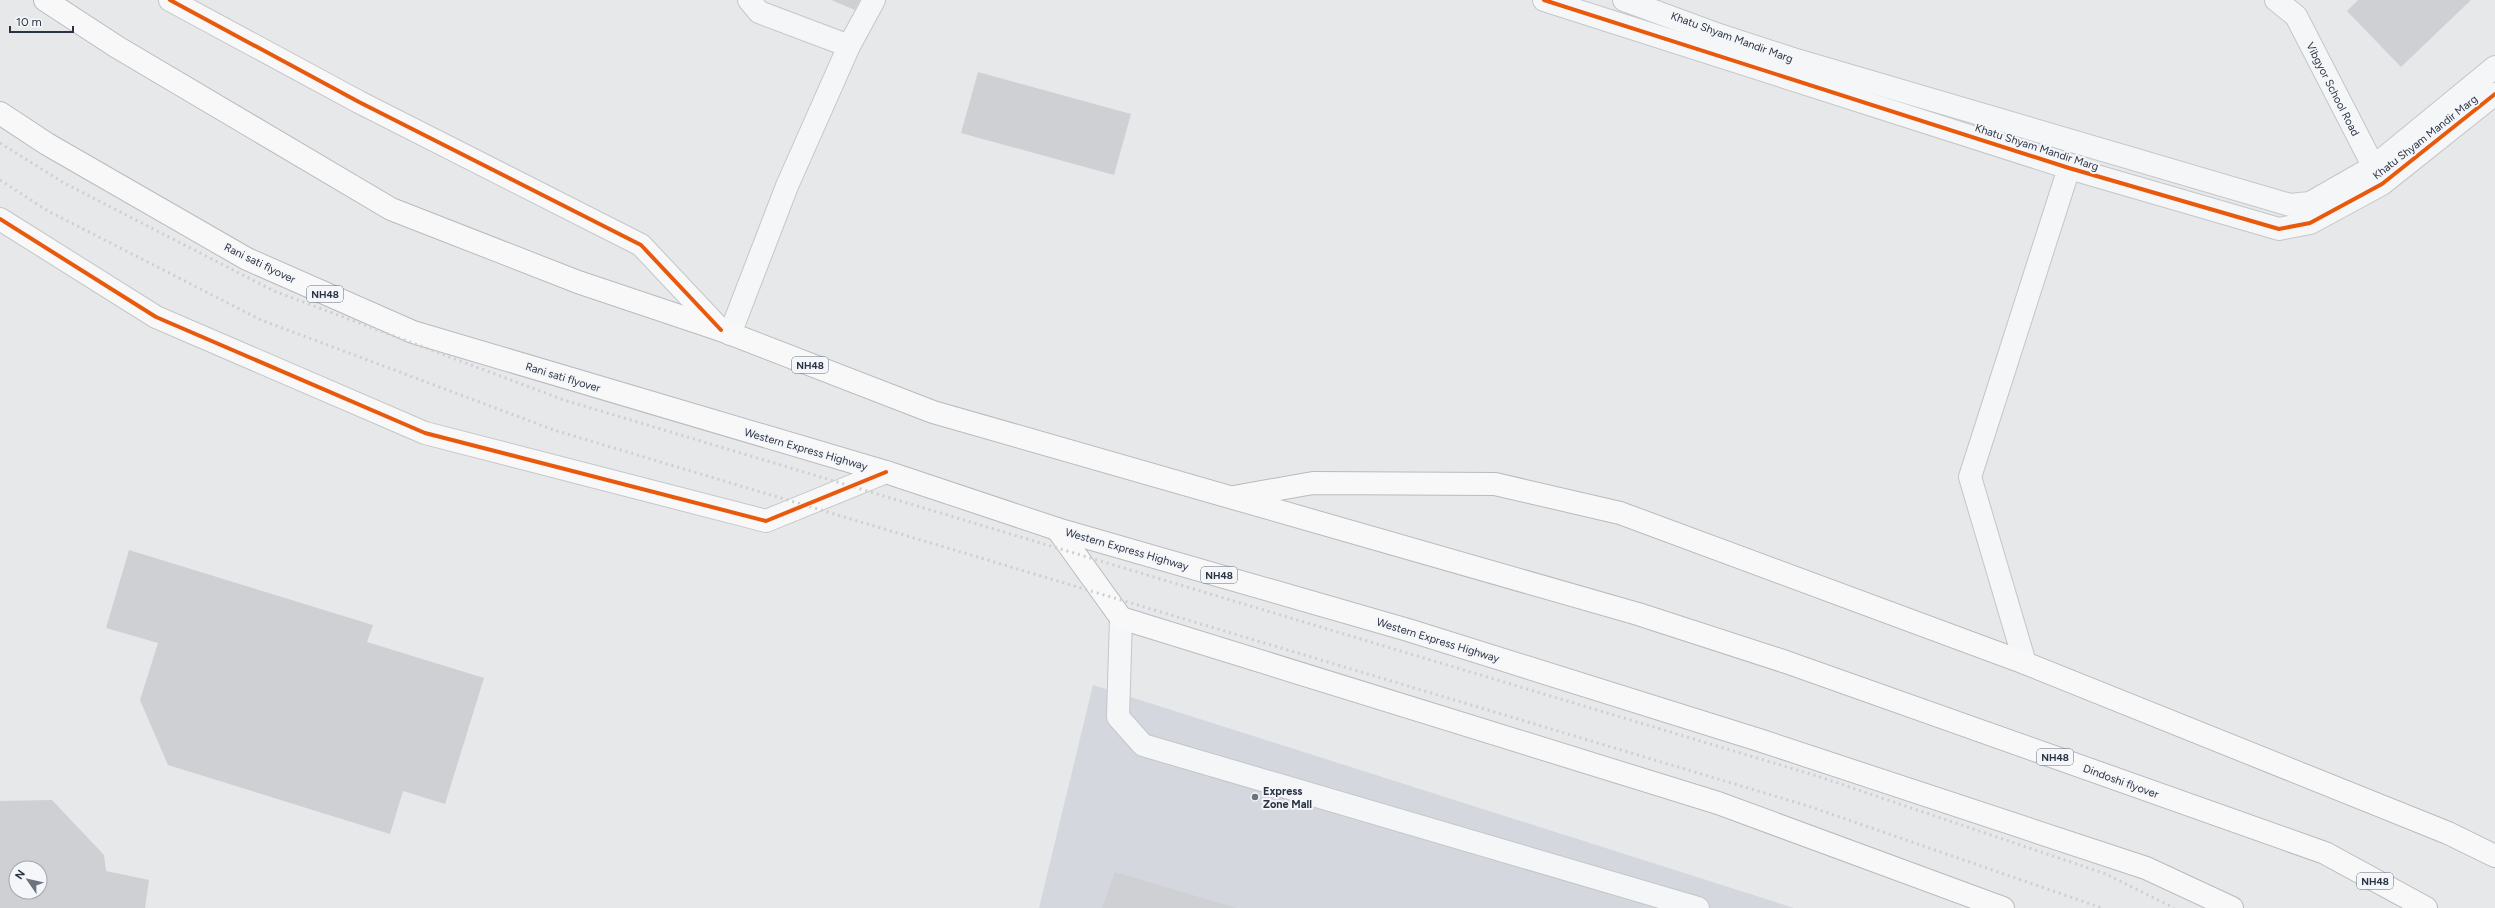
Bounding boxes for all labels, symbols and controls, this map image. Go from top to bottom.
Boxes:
scale bar [10,8,73,34]
street label: Khatu Shyam Mandir Marg [1669,9,1795,66]
text: 10 m [16,15,42,29]
street label: Vibgyor School Road [2303,40,2362,138]
street label: Khatu Shyam Mandir Marg [2370,92,2480,182]
street label: Khatu Shyam Mandir Marg [1973,121,2100,174]
street label: Rani sati flyover [222,241,298,286]
road number: NH48 [307,286,343,302]
road number: NH48 [792,357,828,373]
street label: Rani sati flyover [524,360,602,395]
street label: Western Express Highway [743,426,869,473]
street label: Western Express Highway [1064,526,1190,573]
road number: NH48 [1201,567,1237,583]
street label: Western Express Highway [1375,616,1501,665]
road number: NH48 [2037,749,2073,765]
street label: Dindoshi flyover [2081,762,2161,801]
place label: Express Zone Mall [1263,785,1312,811]
marker: Express Zone Mall [1250,792,1260,802]
north arrow [8,860,48,900]
text: N [12,868,28,882]
road number: NH48 [2357,873,2393,889]

